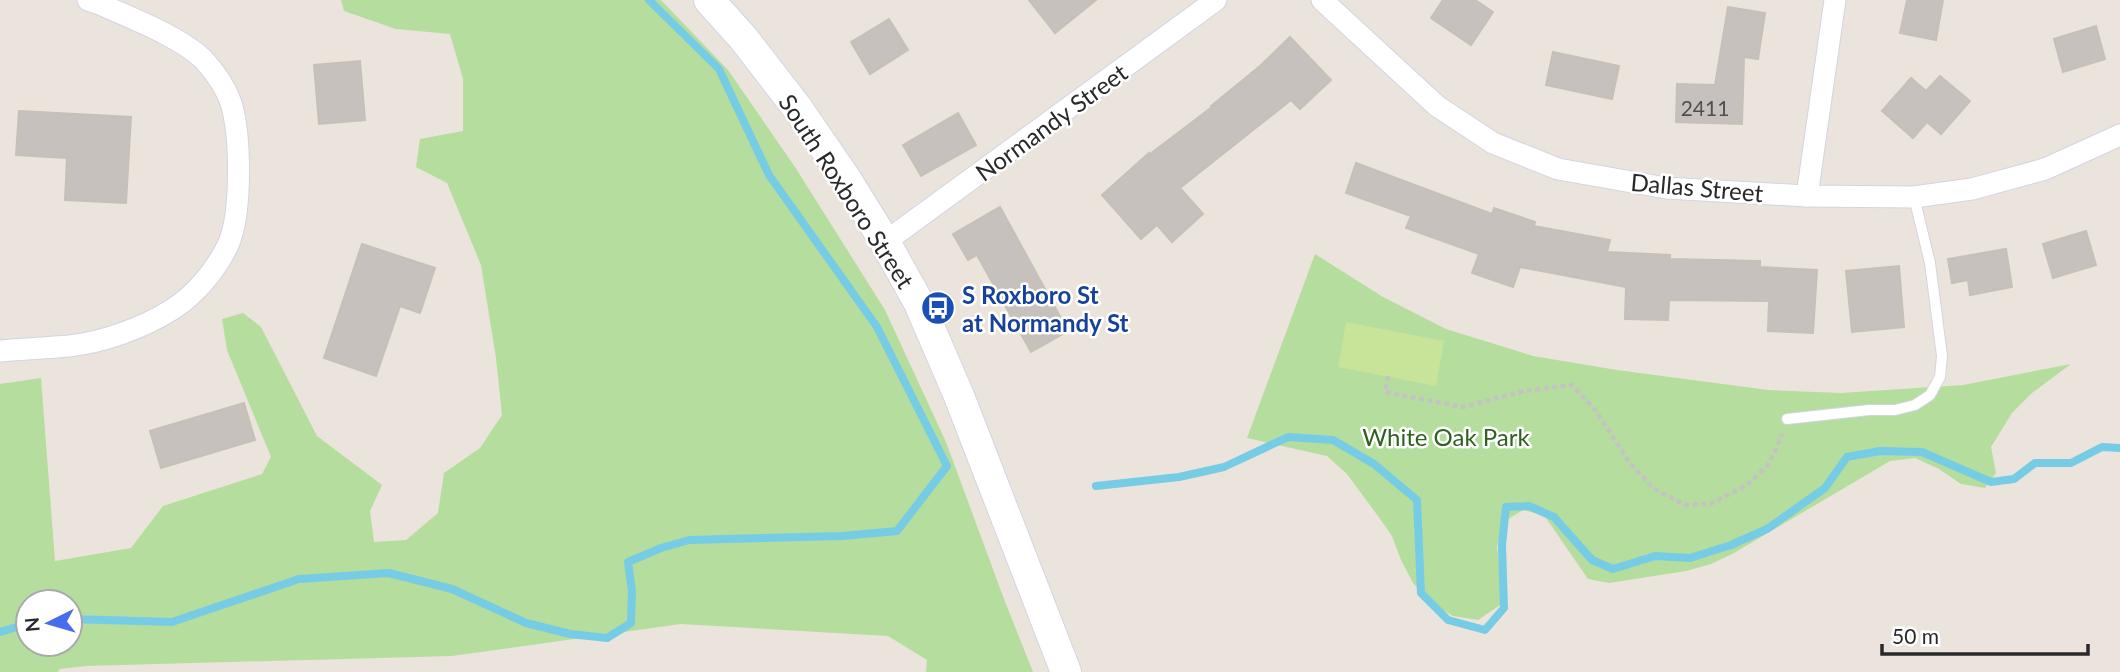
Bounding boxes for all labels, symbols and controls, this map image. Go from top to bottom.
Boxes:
street label: Normandy Street [970,57,1133,187]
street label: South Roxboro Street [773,89,921,294]
house number: 2411 [1681,95,1729,120]
street label: Dallas Street [1630,167,1765,207]
place label: S Roxboro St at Normandy St [962,280,1129,337]
bus stop icon: S Roxboro St at Normandy St [919,289,957,327]
park label: White Oak Park [1362,422,1530,451]
north arrow [14,588,84,658]
scale bar [1882,612,2088,656]
text: N [19,616,44,633]
text: 50 m [1892,623,1939,648]

